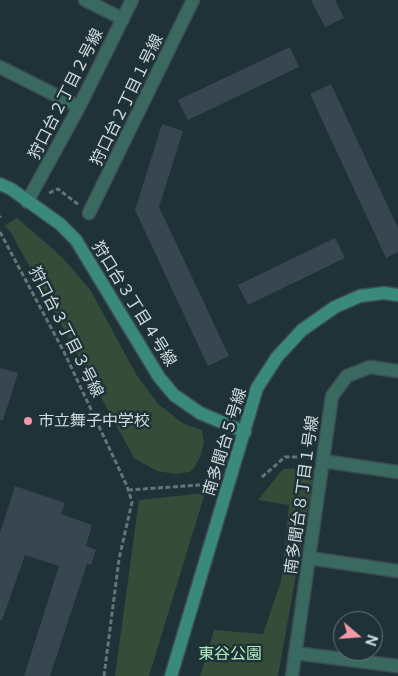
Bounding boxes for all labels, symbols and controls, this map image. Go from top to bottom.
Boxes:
street label: 狩口台２丁目２号線 [25,25,107,163]
street label: 狩口台２丁目１号線 [87,31,167,169]
street label: 狩口台３丁目４号線 [88,238,180,370]
street label: 狩口台３丁目３号線 [25,263,107,401]
street label: 南多聞台５号線 [199,386,251,498]
place label: 市立舞子中学校 [38,411,150,431]
street label: 南多聞台８丁目１号線 [281,414,323,576]
marker: 市立舞子中学校 [22,415,34,427]
north arrow [333,611,383,661]
text: N [362,633,381,648]
park label: 東谷公園 [198,644,262,664]

